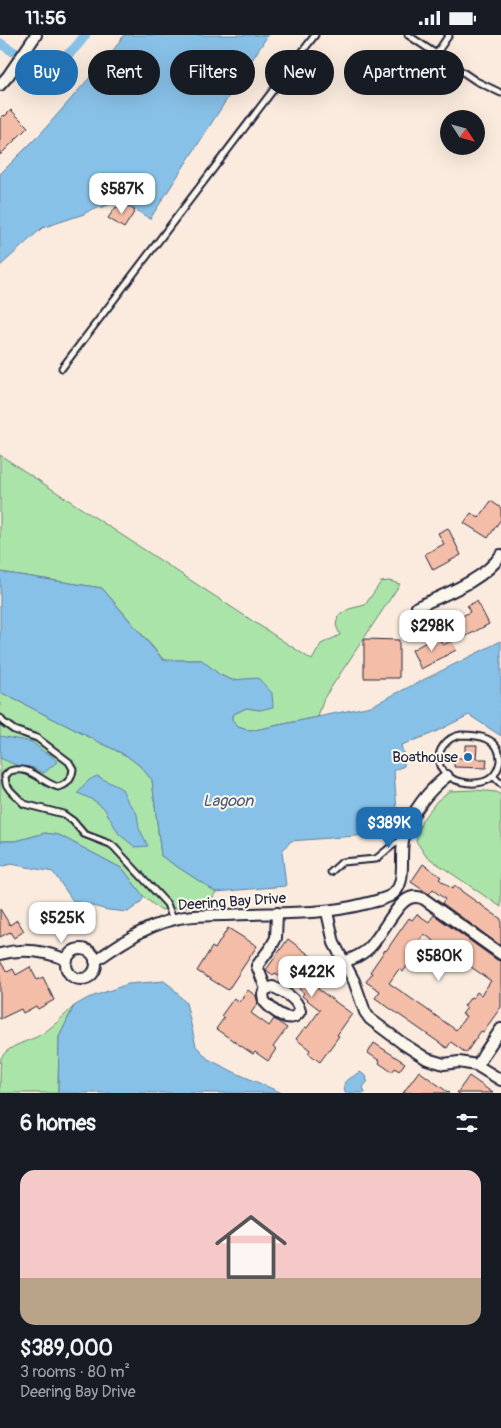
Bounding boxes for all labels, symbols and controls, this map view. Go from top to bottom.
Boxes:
text: 11:56 [25,6,66,30]
chip: Buy [15,50,78,95]
chip: Rent [88,50,160,95]
chip: Filters [170,50,255,95]
chip: New [265,50,334,95]
chip: Apartment [344,50,464,95]
north arrow [440,110,485,155]
map controls [440,110,485,155]
pin: $587K [87,173,157,215]
text: $587K [100,179,144,199]
pin: $298K [397,609,467,652]
text: $298K [410,616,454,636]
place label: Boathouse [392,748,459,767]
marker: Boathouse [462,751,474,763]
water label: Lagoon [203,791,254,811]
pin: $389K [354,807,424,849]
text: $389K [367,813,411,833]
street label: Deering Bay Drive [177,889,287,915]
pin: $525K [27,901,97,944]
text: $525K [40,908,84,928]
pin: $580K [404,939,474,982]
text: $580K [416,946,462,966]
pin: $422K [277,955,347,998]
text: $422K [289,962,335,982]
icon: filters [453,1109,481,1137]
text: 6 homes [20,1110,96,1137]
icon: home [206,1202,296,1292]
text: $389,000 [20,1335,113,1362]
text: 3 rooms · 80 m² [20,1362,130,1382]
text: Deering Bay Drive [20,1382,136,1402]

